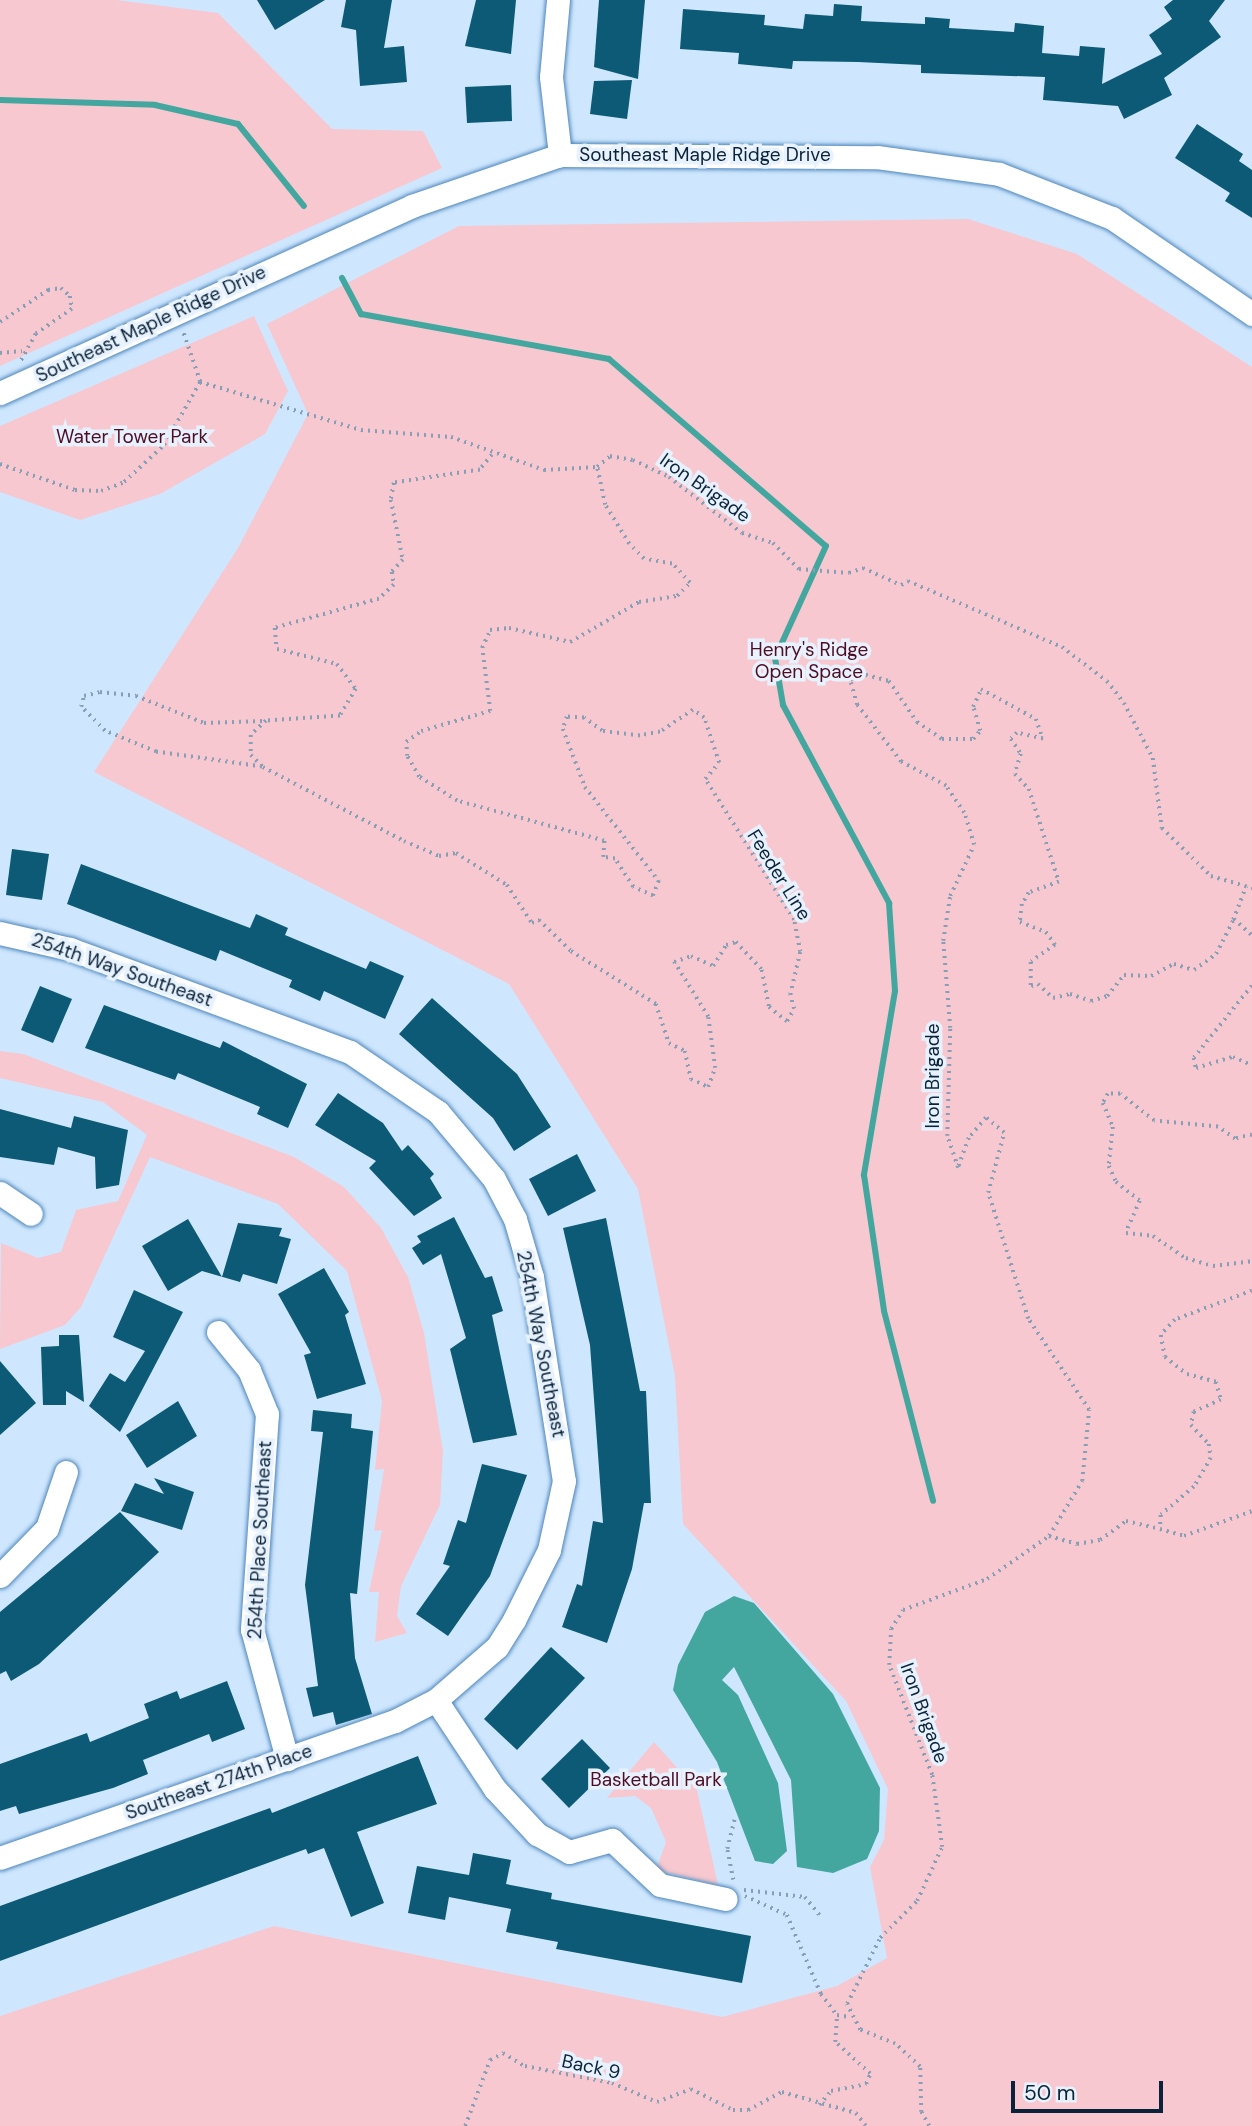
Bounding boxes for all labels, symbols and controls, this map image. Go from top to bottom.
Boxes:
street label: Southeast Maple Ridge Drive [579,144,831,166]
street label: Southeast Maple Ridge Drive [32,261,270,387]
park label: Water Tower Park [56,426,208,448]
street label: Iron Brigade [655,449,755,527]
park label: Henry's Ridge Open Space [750,639,868,683]
street label: Feeder Line [742,826,816,924]
street label: 254th Way Southeast [29,928,215,1012]
street label: Iron Brigade [922,1023,944,1129]
street label: 254th Way Southeast [512,1249,570,1439]
street label: 254th Place Southeast [243,1440,277,1640]
street label: Iron Brigade [895,1660,953,1766]
street label: Southeast 274th Place [123,1739,315,1825]
park label: Basketball Park [590,1769,722,1791]
street label: Back 9 [560,2050,622,2084]
scale bar [1014,2066,1166,2110]
text: 50 m [1024,2079,1075,2107]

